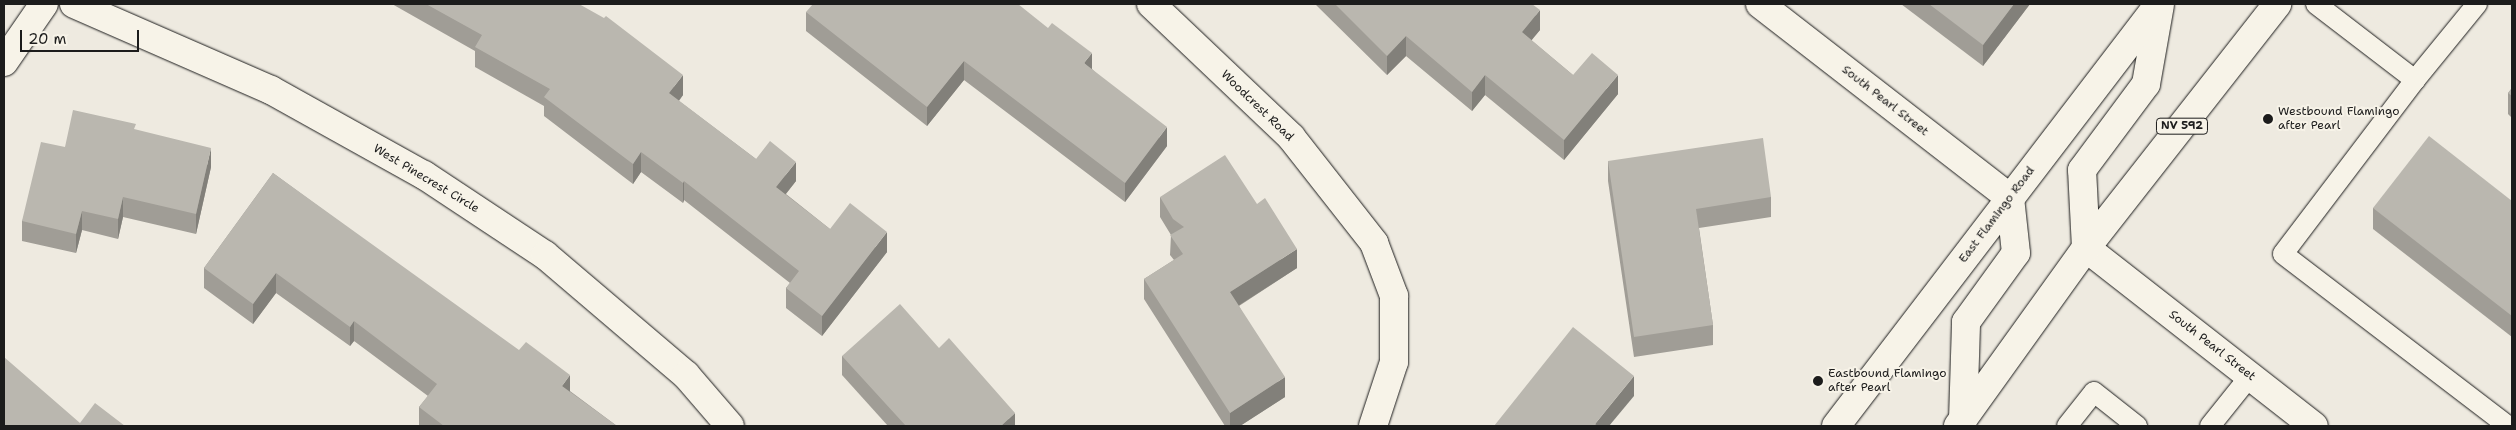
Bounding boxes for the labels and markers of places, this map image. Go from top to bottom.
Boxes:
place label: Westbound Flamingo after Pearl [2278,105,2400,133]
marker: Westbound Flamingo after Pearl [2262,113,2274,125]
place label: Eastbound Flamingo after Pearl [1828,367,1947,395]
marker: Eastbound Flamingo after Pearl [1812,375,1824,387]

